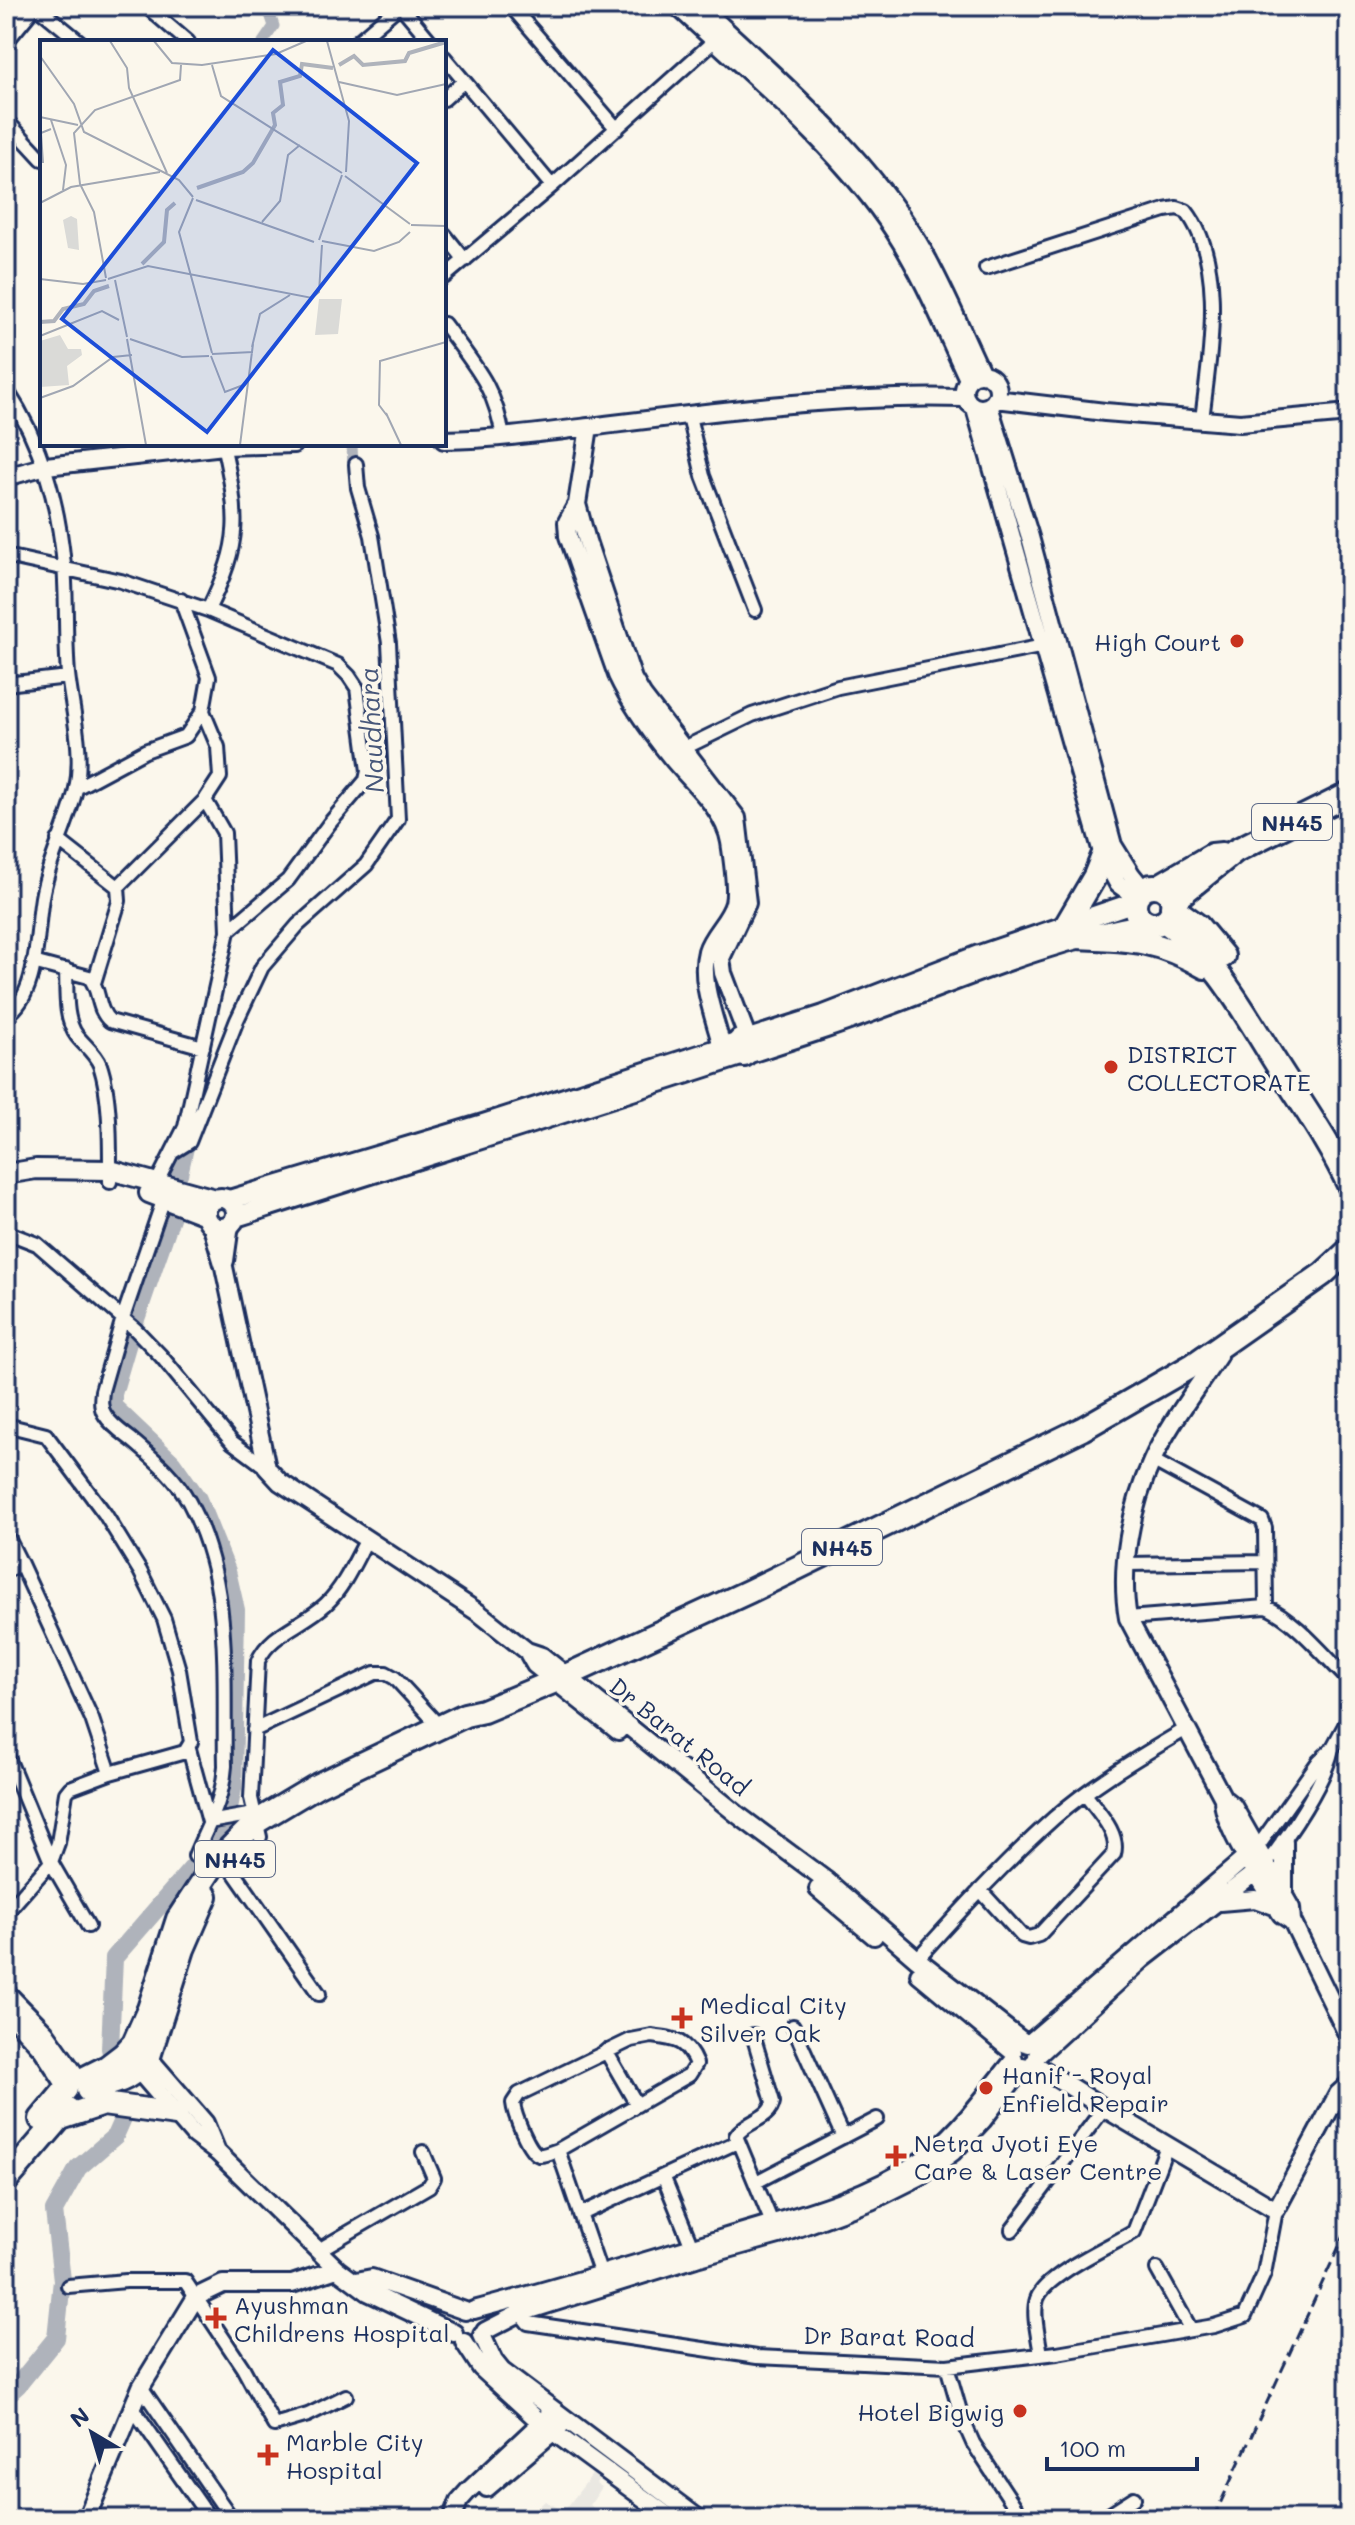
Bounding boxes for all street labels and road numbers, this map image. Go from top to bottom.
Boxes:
road number: NH45 [1252,804,1332,840]
road number: NH45 [802,1529,882,1565]
street label: Dr Barat Road [604,1670,756,1802]
road number: NH45 [195,1841,275,1877]
street label: Dr Barat Road [803,2319,975,2353]

